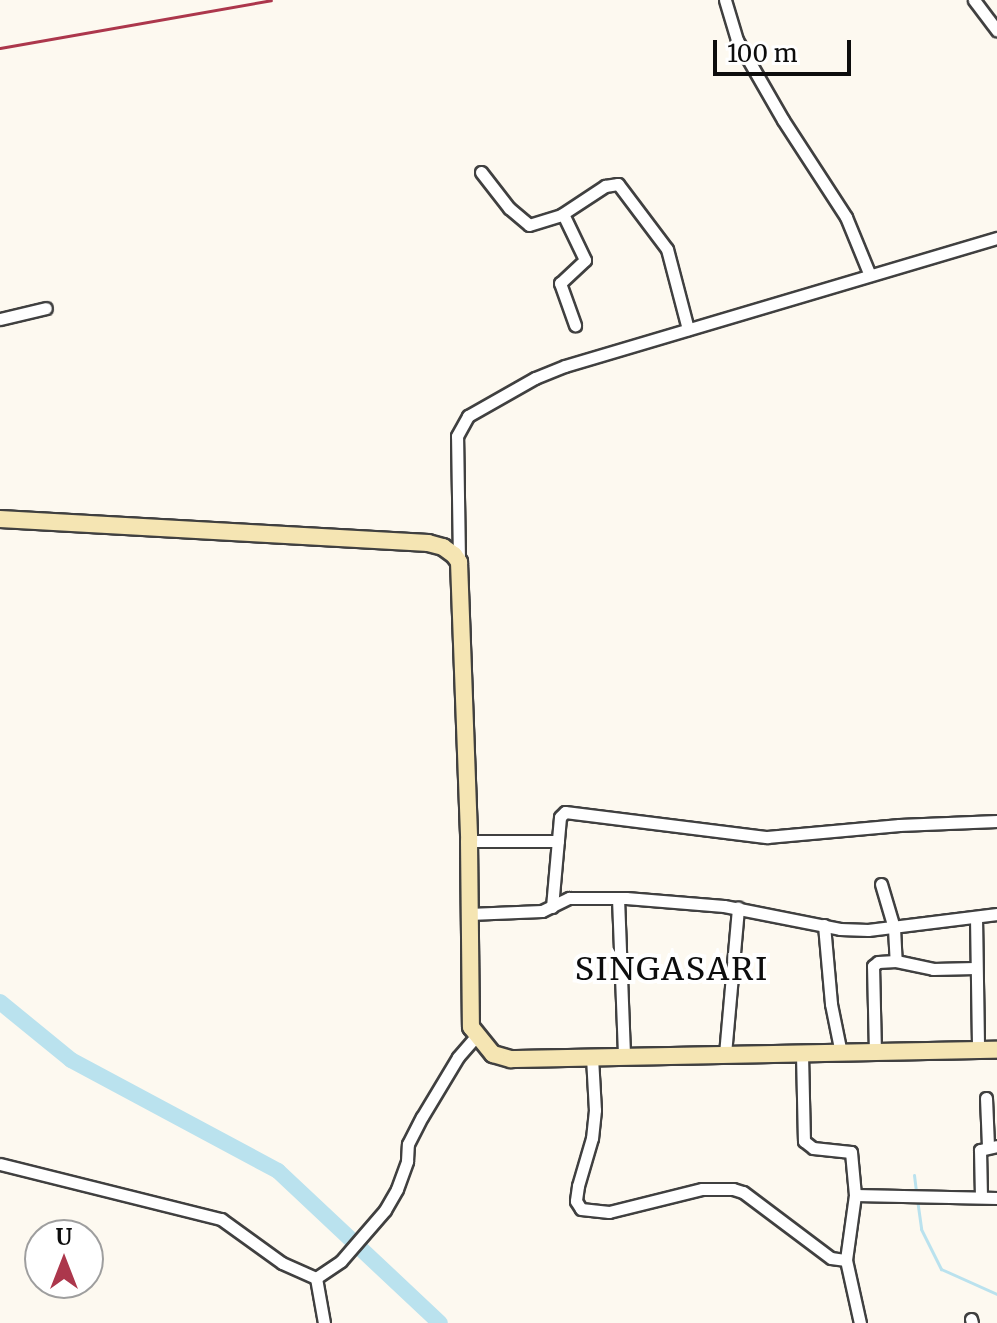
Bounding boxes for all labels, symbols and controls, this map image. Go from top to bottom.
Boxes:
scale bar [717,24,855,74]
text: 100 m [727,38,797,69]
district label: SINGASARI [575,950,769,988]
north arrow [24,1219,104,1299]
text: U [56,1223,72,1251]

